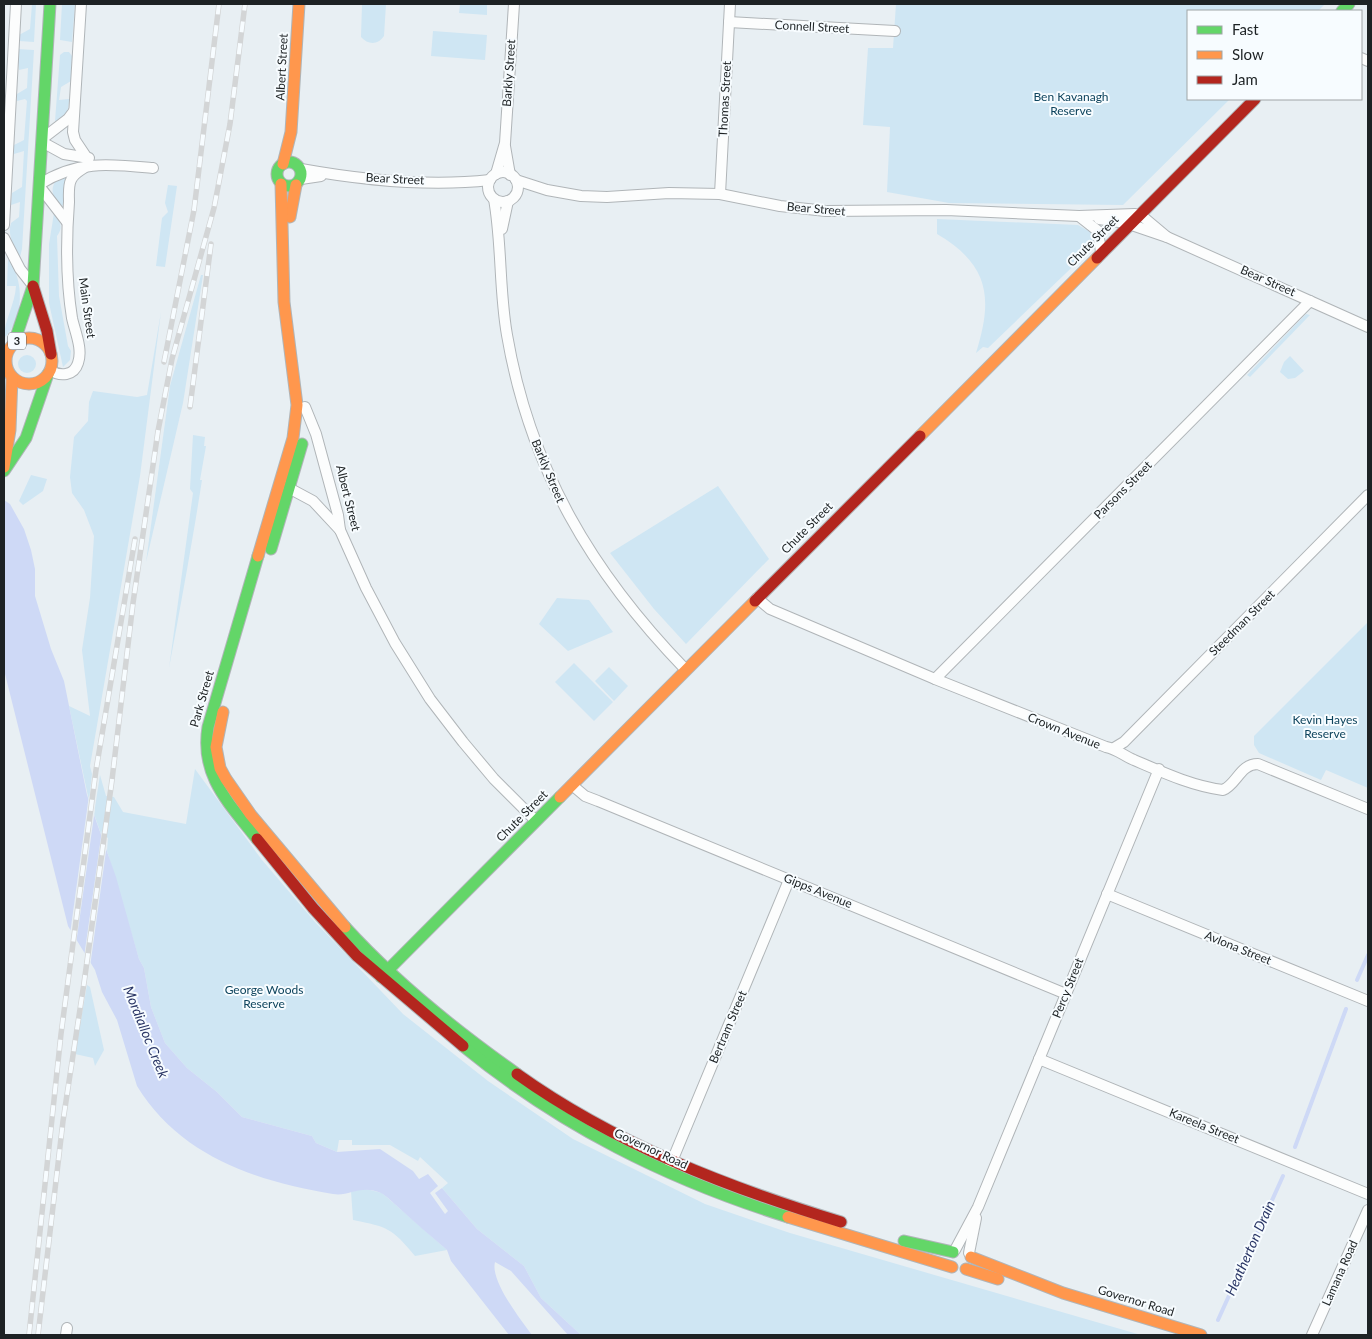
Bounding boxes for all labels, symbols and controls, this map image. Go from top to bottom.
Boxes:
legend [1187,10,1362,100]
street label: Connell Street [774,17,850,36]
text: Fast [1232,20,1259,38]
street label: Albert Street [272,32,291,101]
street label: Barkly Street [499,38,518,107]
text: Slow [1232,45,1264,63]
street label: Thomas Street [715,60,734,137]
text: Jam [1232,70,1258,88]
park label: Ben Kavanagh Reserve [1033,89,1109,118]
street label: Bear Street [365,169,425,188]
street label: Bear Street [786,198,847,219]
street label: Chute Street [1064,211,1122,270]
street label: Bear Street [1238,262,1299,300]
street label: Main Street [76,277,99,340]
road number: 3 [8,332,26,350]
street label: Barkly Street [528,437,569,505]
street label: Parsons Street [1091,457,1155,522]
street label: Albert Street [333,463,364,533]
street label: Chute Street [778,498,836,557]
street label: Steedman Street [1206,586,1278,659]
street label: Park Street [186,668,217,729]
street label: Crown Avenue [1026,709,1103,752]
park label: Kevin Hayes Reserve [1293,712,1357,741]
street label: Chute Street [493,786,551,845]
street label: Gipps Avenue [782,870,855,911]
street label: Avlona Street [1203,927,1274,968]
street label: Percy Street [1049,955,1087,1020]
park label: George Woods Reserve [225,982,303,1011]
water label: Mordialloc Creek [120,983,173,1081]
street label: Bertram Street [706,988,750,1065]
street label: Kareela Street [1167,1105,1242,1147]
street label: Governor Road [612,1125,690,1172]
water label: Heatherton Drain [1221,1198,1278,1298]
street label: Lamana Road [1318,1238,1361,1308]
street label: Governor Road [1096,1282,1176,1319]

